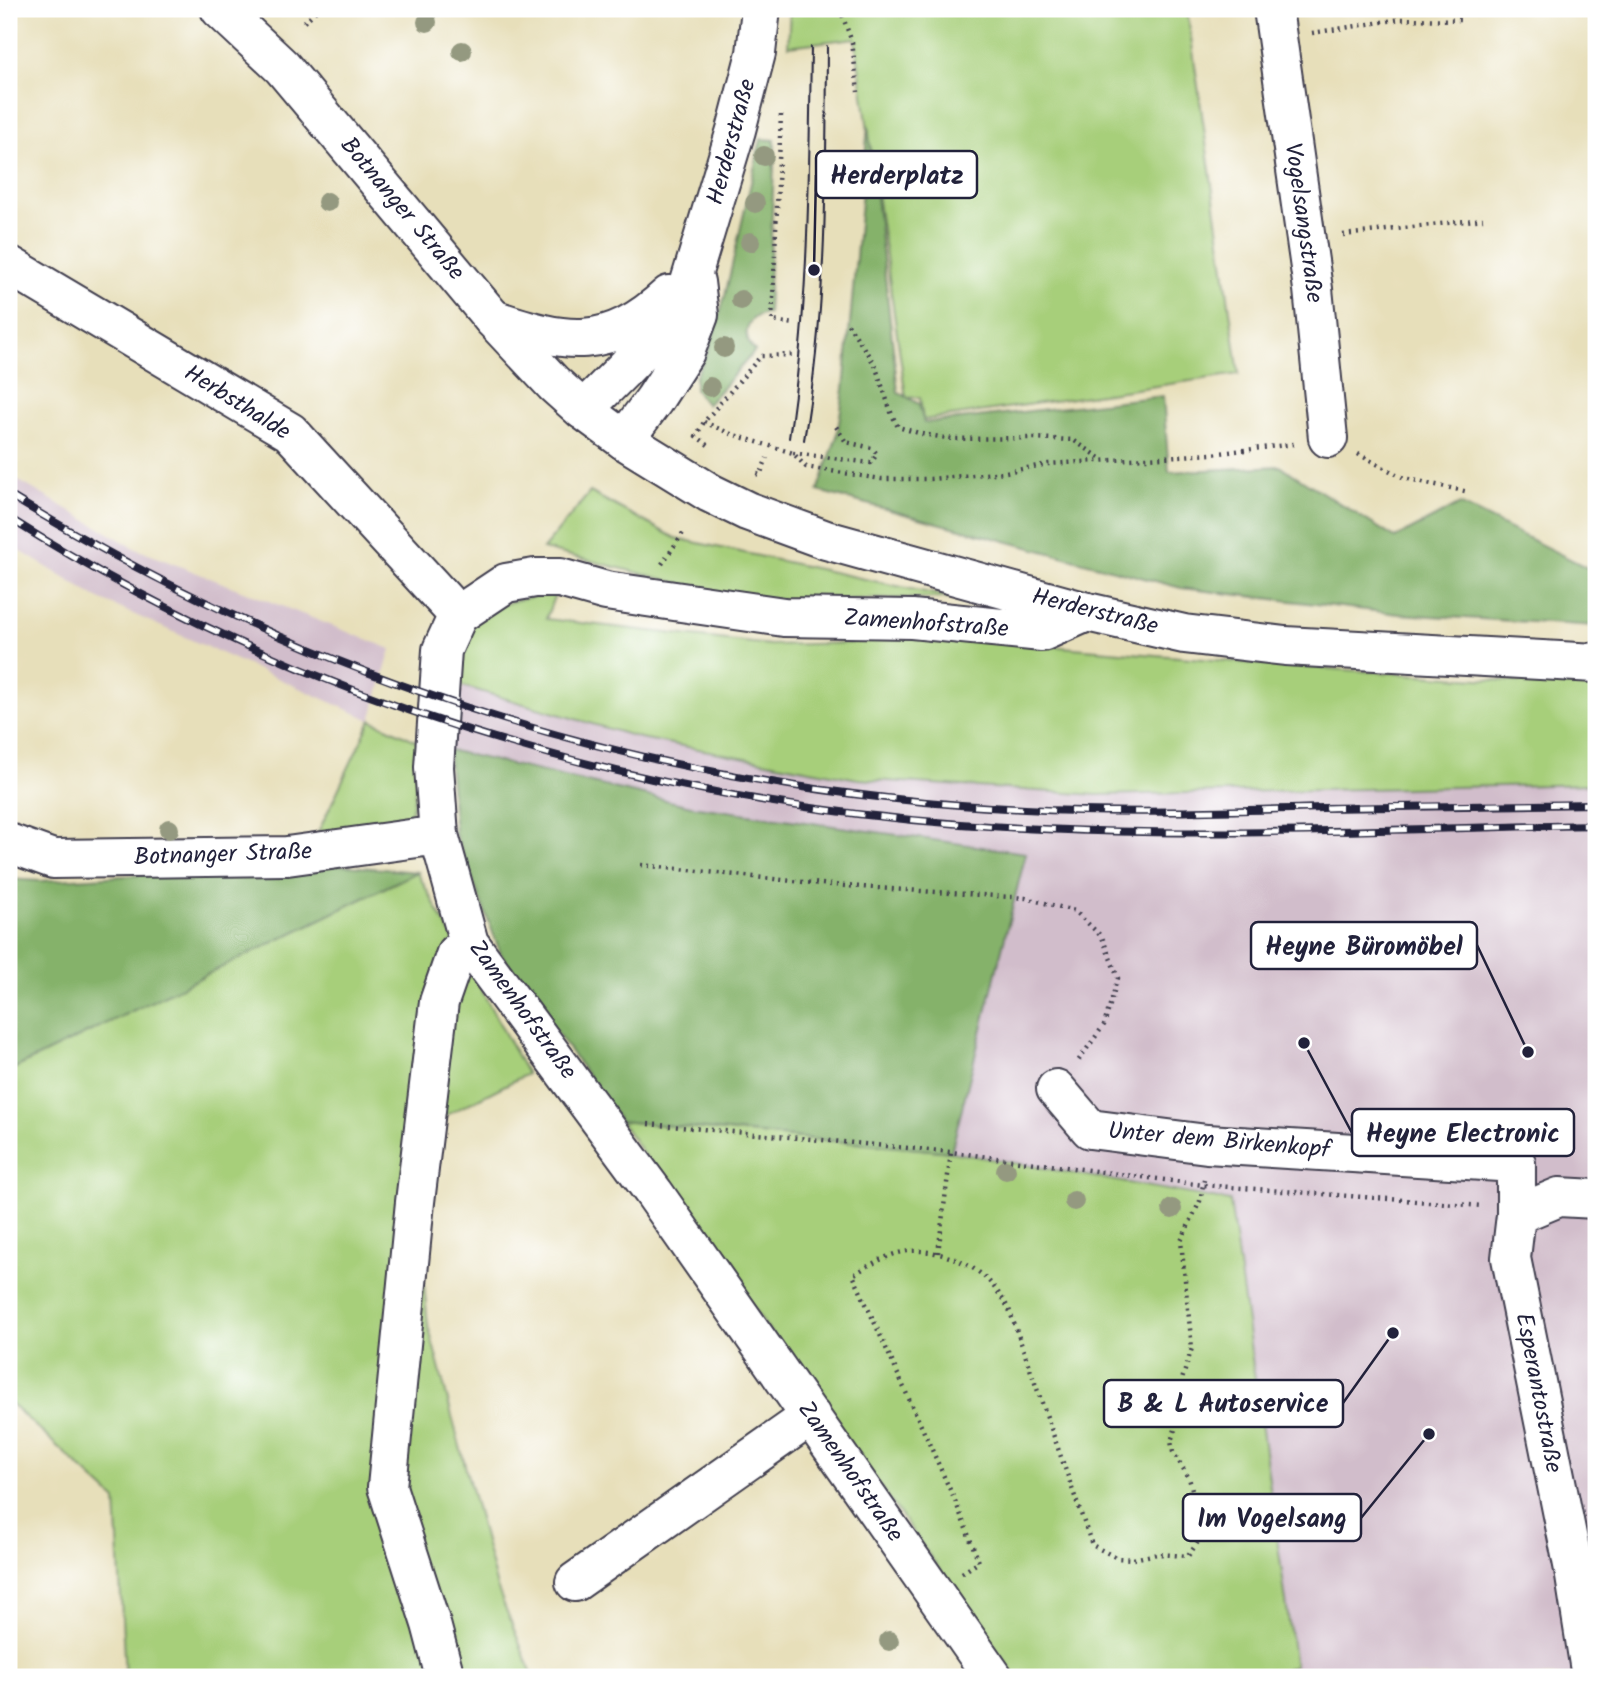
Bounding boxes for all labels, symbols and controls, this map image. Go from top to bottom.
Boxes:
street label: Herderstraße [696,74,768,209]
street label: Botnanger Straße [330,128,474,290]
street label: Vogelsangstraße [1272,141,1334,306]
callout: Herderplatz [816,151,977,198]
text: Herderplatz [830,156,964,198]
street label: Herbsthalde [176,355,298,451]
street label: Herderstraße [1028,577,1163,647]
street label: Zamenhofstraße [842,599,1010,649]
street label: Botnanger Straße [133,832,313,878]
callout: Heyne Büromöbel [1251,922,1477,969]
text: Heyne Büromöbel [1265,927,1463,969]
street label: Zamenhofstraße [458,932,586,1088]
callout: Heyne Electronic [1352,1109,1574,1156]
street label: Unter dem Birkenkopf [1106,1112,1335,1170]
text: Heyne Electronic [1366,1114,1560,1156]
street label: Esperantostraße [1503,1310,1573,1477]
callout: B & L Autoservice [1104,1380,1343,1427]
text: B & L Autoservice [1118,1384,1329,1426]
street label: Zamenhofstraße [787,1393,913,1551]
callout: Im Vogelsang [1183,1494,1361,1541]
text: Im Vogelsang [1197,1499,1347,1541]

